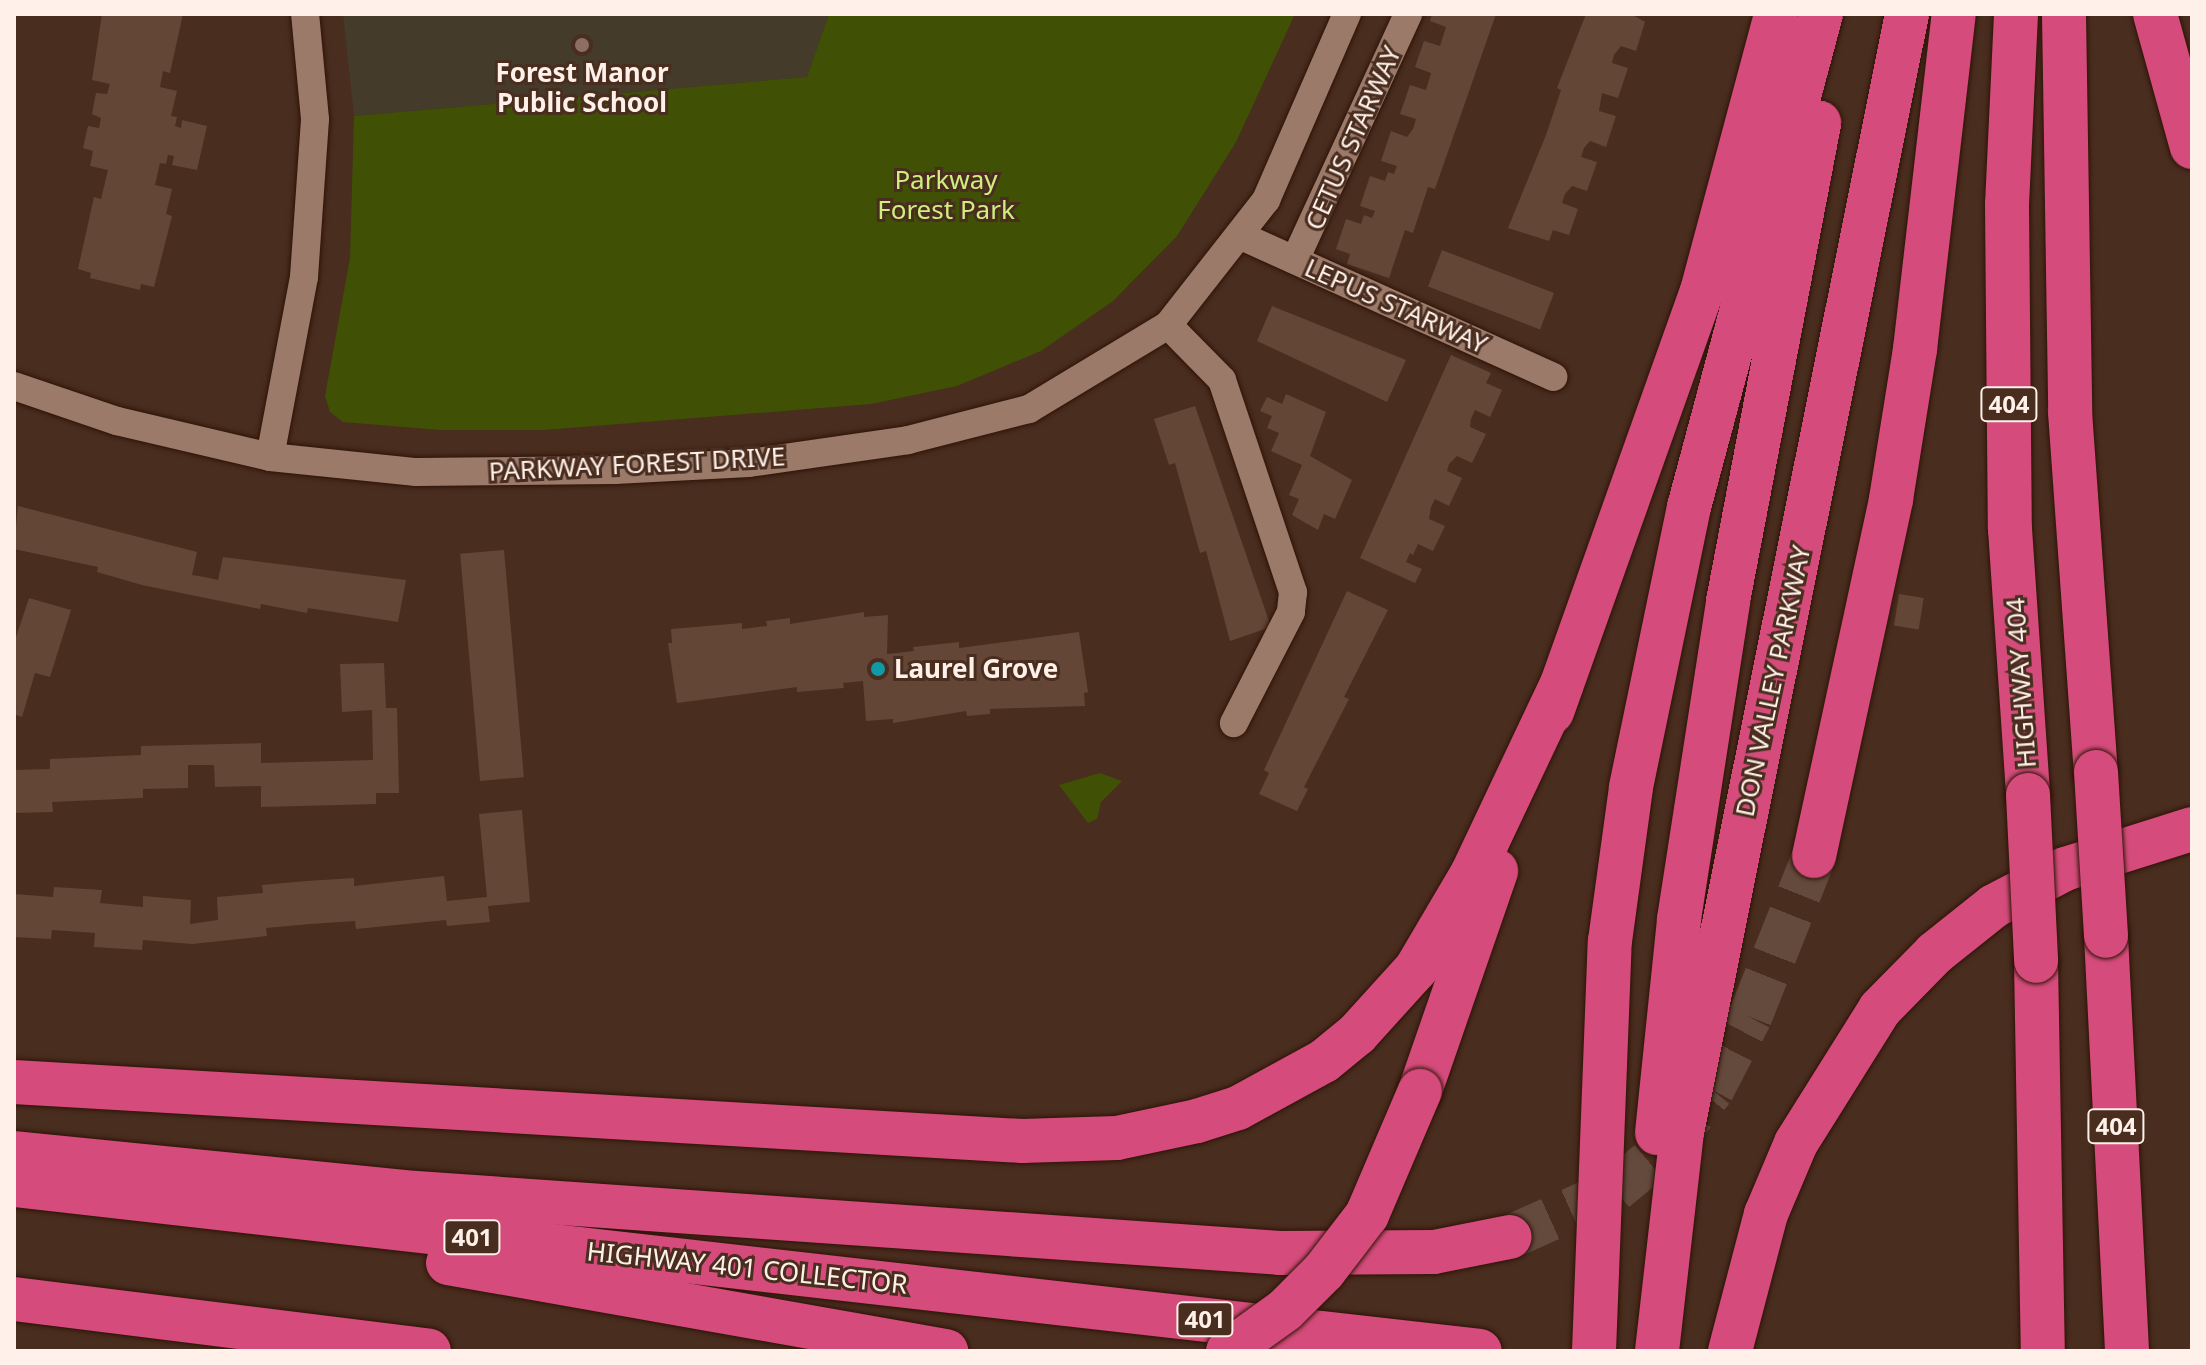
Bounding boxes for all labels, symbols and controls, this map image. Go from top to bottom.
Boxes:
marker: Forest Manor Public School [573,36,591,54]
street label: CETUS STARWAY [1298,41,1408,235]
place label: Forest Manor Public School [495,57,669,118]
park label: Parkway Forest Park [877,164,1015,226]
street label: LEPUS STARWAY [1300,252,1492,360]
road number: 404 [1979,384,2039,424]
street label: PARKWAY FOREST DRIVE [488,441,786,487]
street label: DON VALLEY PARKWAY [1729,543,1817,819]
street label: HIGHWAY 404 [1999,597,2043,769]
place label: Laurel Grove [894,653,1058,685]
marker: Laurel Grove [869,660,887,678]
road number: 404 [2086,1106,2146,1146]
road number: 401 [442,1217,502,1257]
street label: HIGHWAY 401 COLLECTOR [585,1236,909,1300]
road number: 401 [1175,1299,1235,1339]

